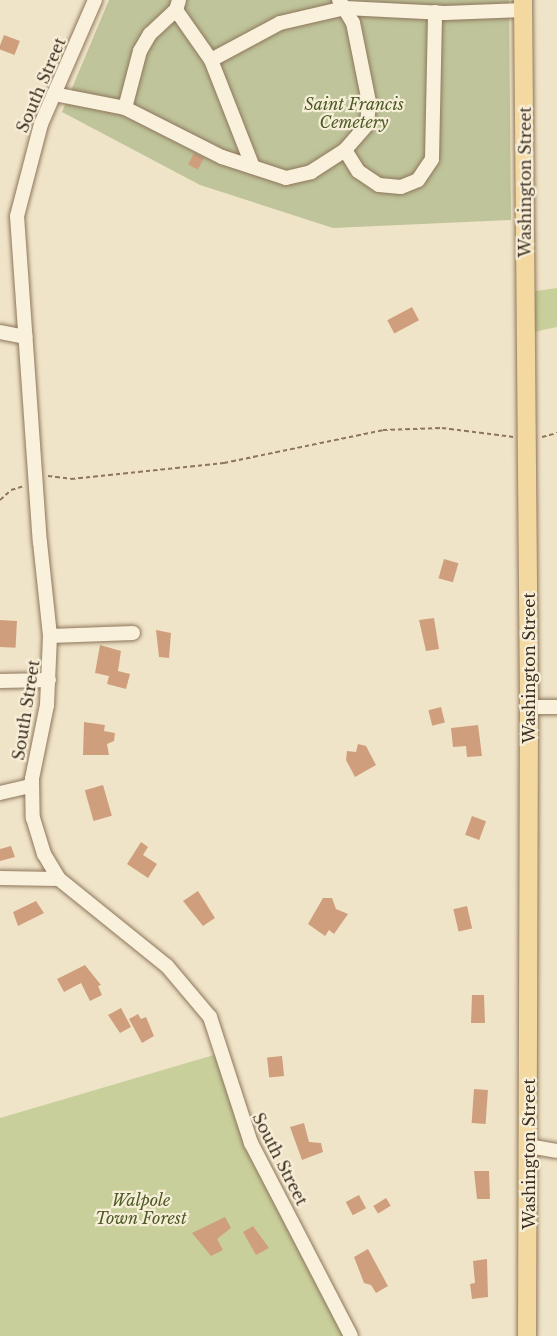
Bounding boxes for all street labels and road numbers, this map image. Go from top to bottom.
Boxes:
street label: South Street [12,35,70,135]
street label: Washington Street [515,107,535,257]
street label: Washington Street [519,593,539,743]
street label: South Street [9,658,43,762]
street label: Washington Street [519,1079,539,1229]
street label: South Street [248,1110,312,1208]

